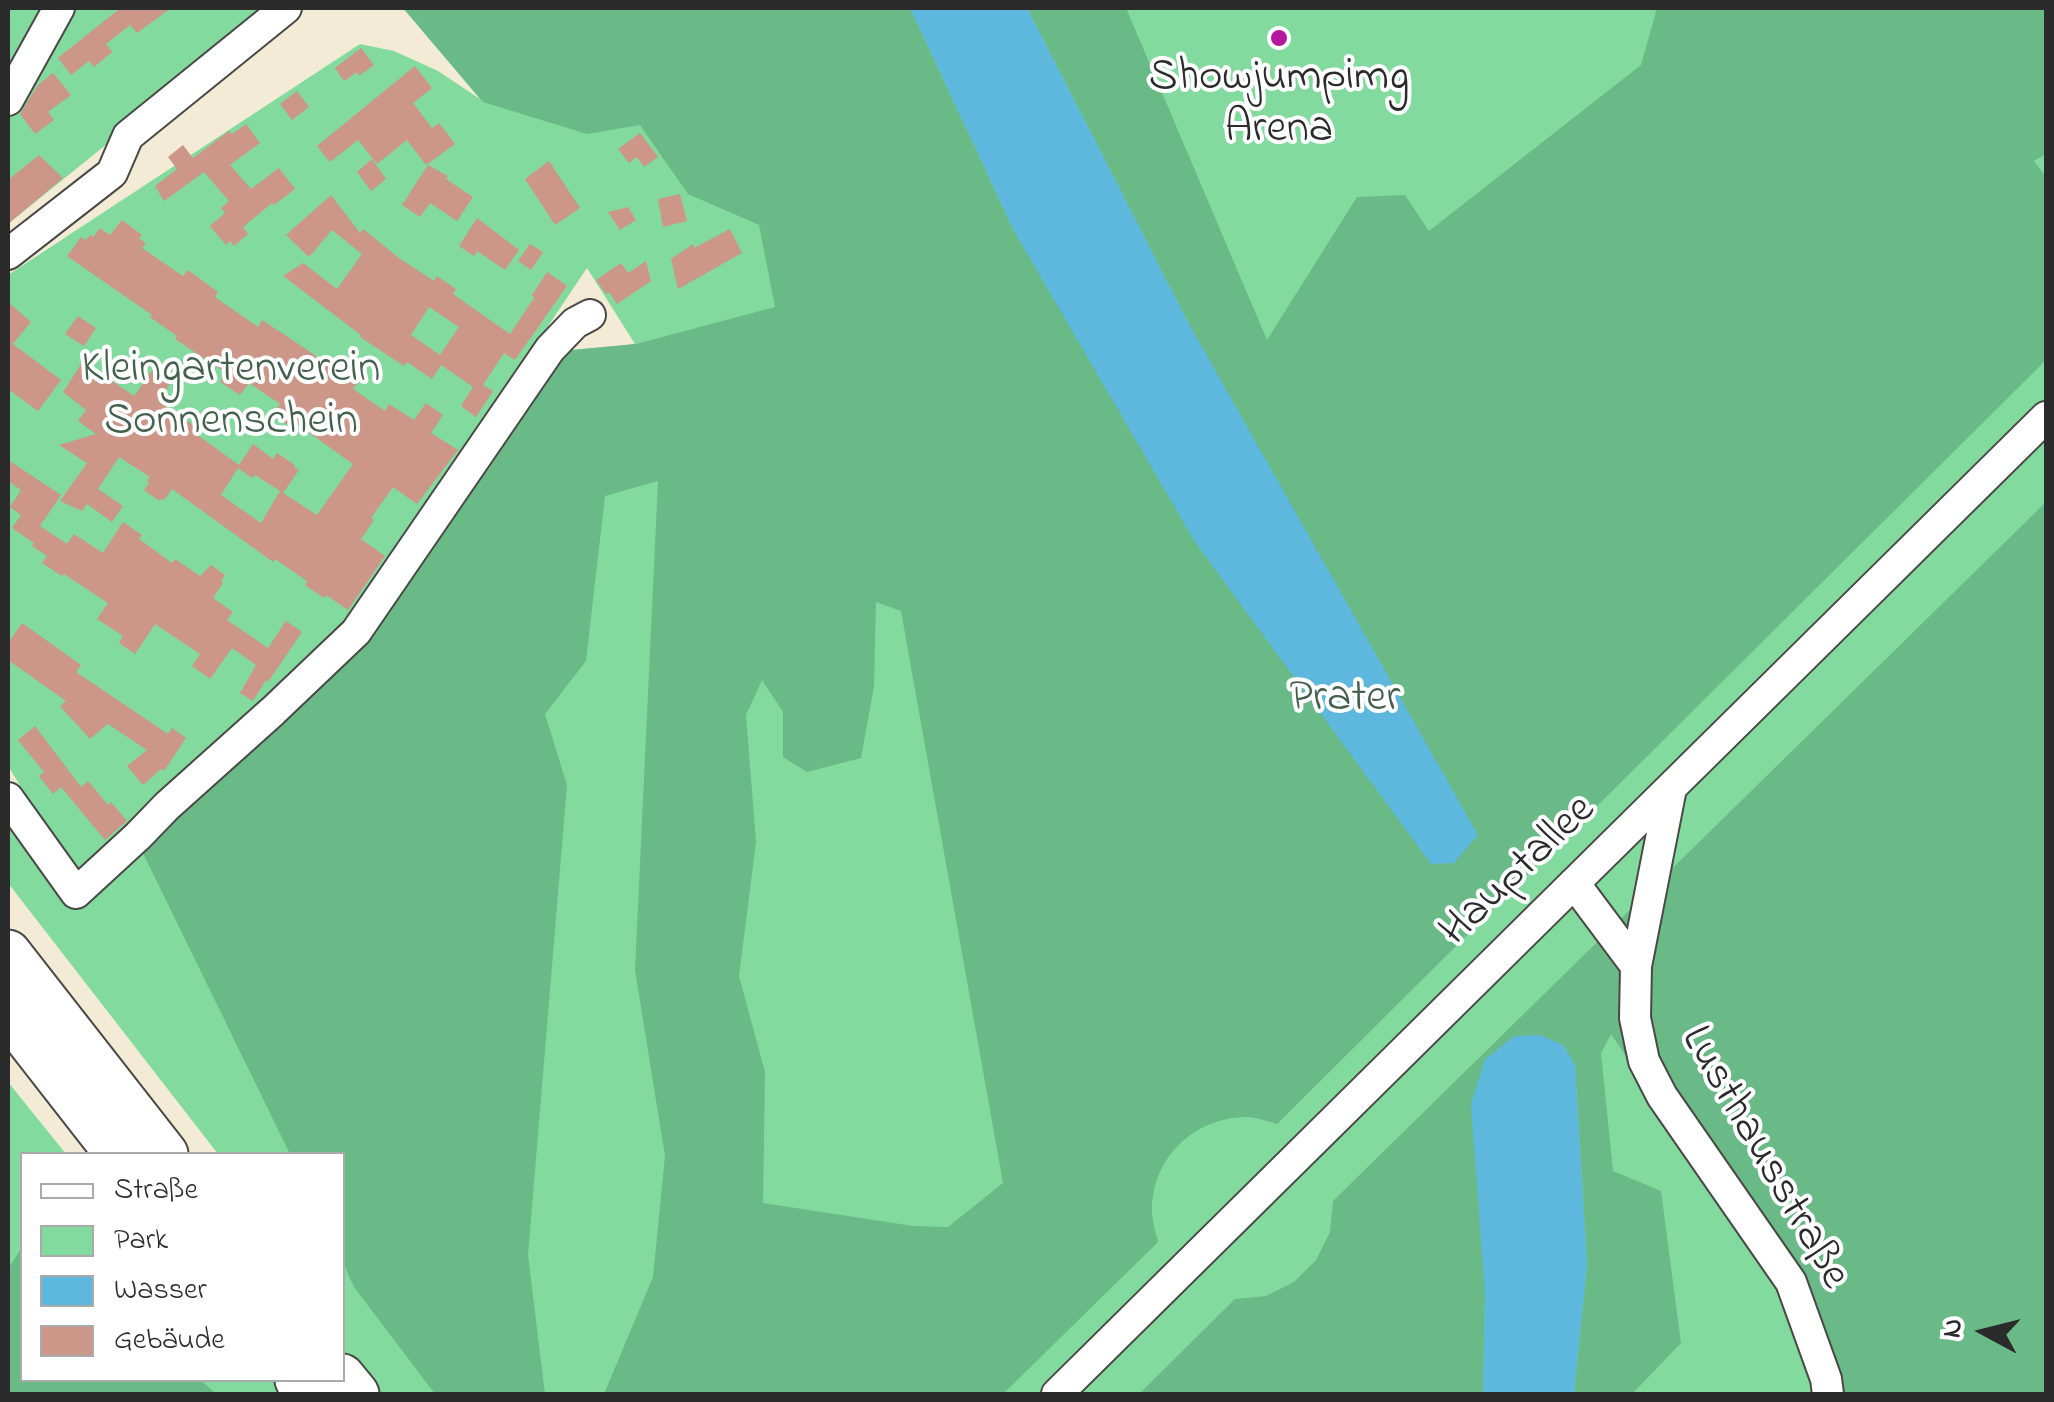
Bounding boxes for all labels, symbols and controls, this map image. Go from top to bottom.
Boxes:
marker: Showjumpimg Arena [1268,27,1290,49]
place label: Showjumpimg Arena [1149,54,1409,160]
park label: Kleingartenverein Sonnenschein [81,346,381,452]
park label: Prater [1290,675,1400,729]
street label: Hauptallee [1431,786,1609,960]
street label: Lusthausstraße [1665,1018,1859,1300]
legend [20,1152,345,1382]
text: Straße [114,1169,198,1213]
text: Park [114,1219,168,1263]
text: Wasser [114,1269,207,1313]
north arrow [1934,1282,2034,1382]
text: N [1932,1316,1975,1340]
text: Gebäude [114,1319,225,1363]

